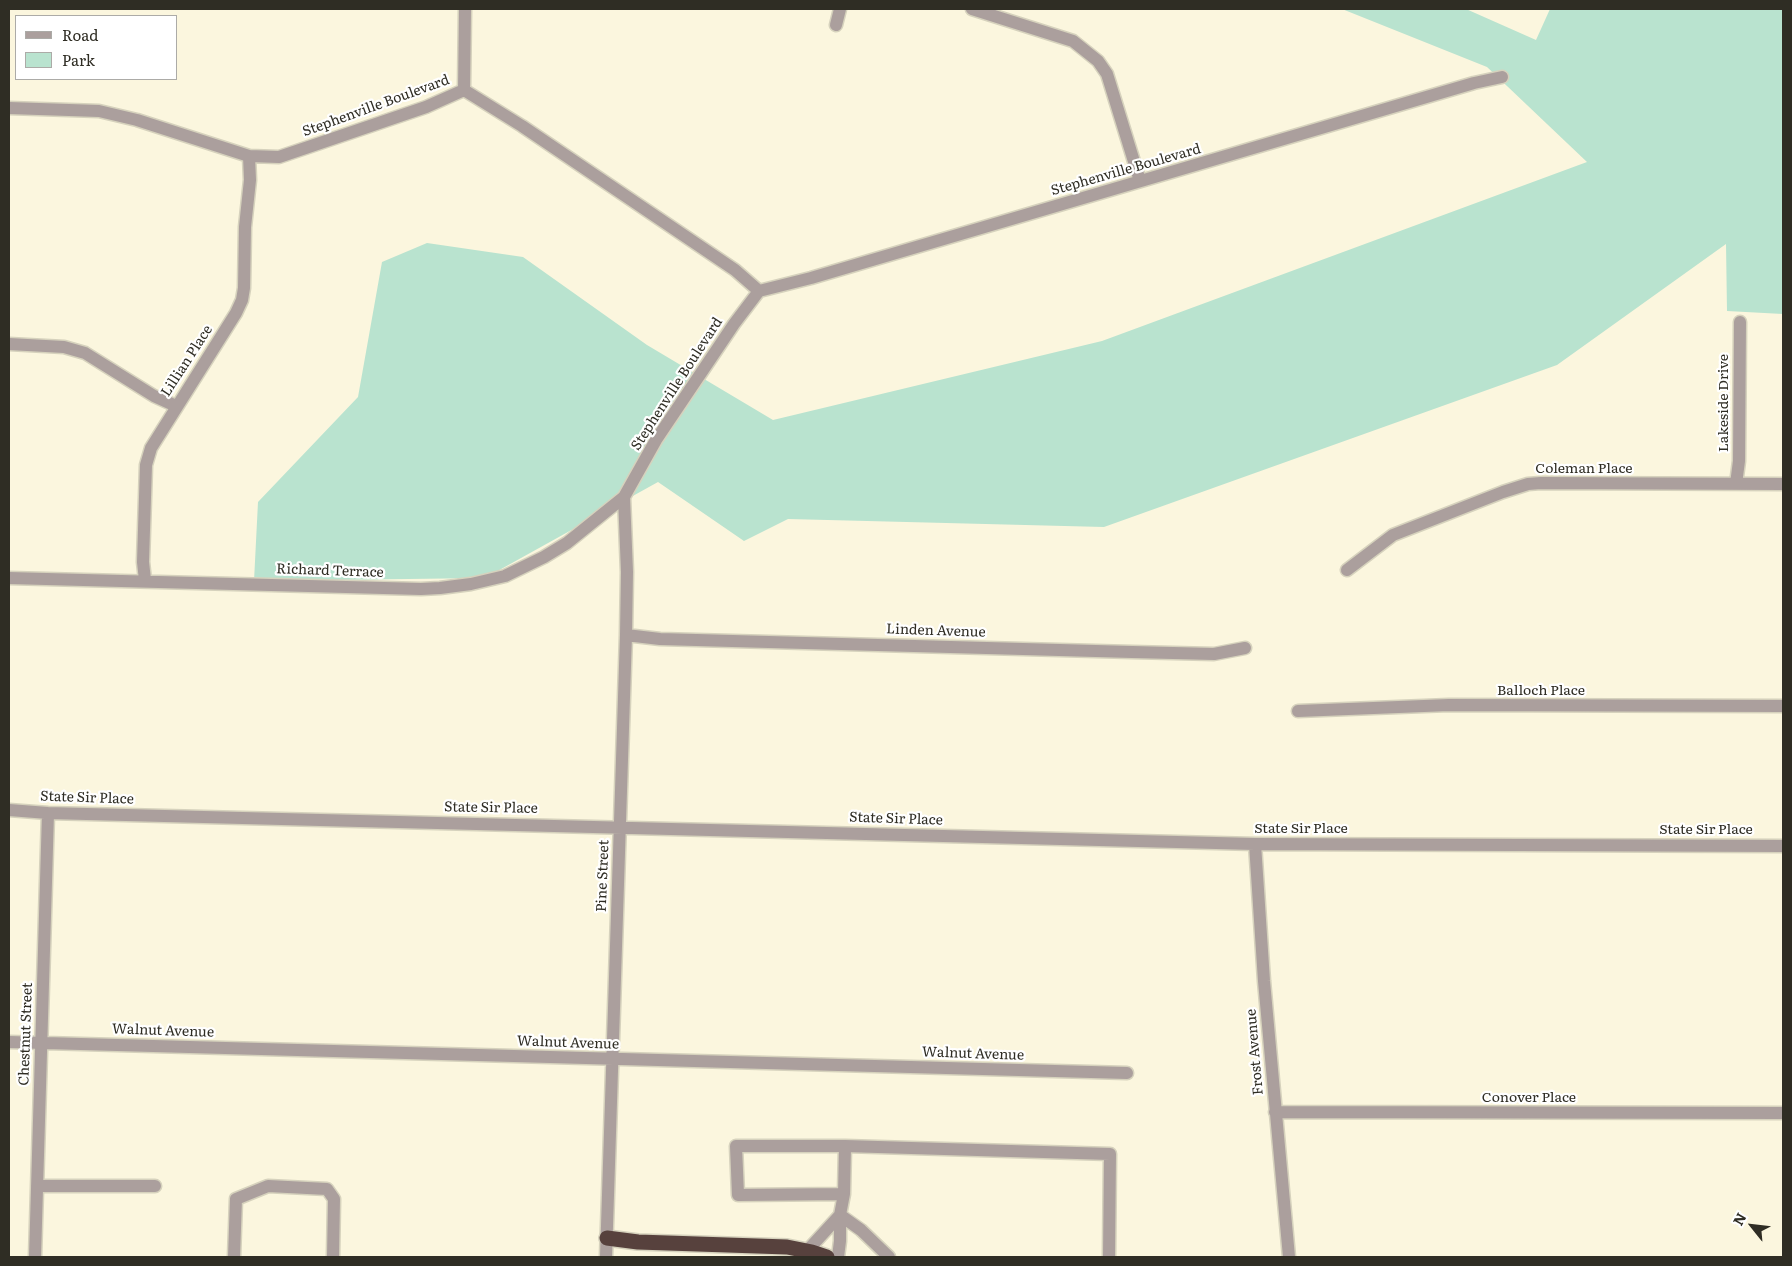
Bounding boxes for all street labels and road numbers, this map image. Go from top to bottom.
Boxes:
street label: Stephenville Boulevard [300,72,452,140]
street label: Stephenville Boulevard [1049,141,1203,199]
street label: Stephenville Boulevard [628,314,726,454]
street label: Lillian Place [158,322,216,400]
street label: Lakeside Drive [1716,354,1732,452]
street label: Coleman Place [1535,461,1633,477]
street label: Richard Terrace [276,561,384,581]
street label: Linden Avenue [886,621,986,641]
street label: Balloch Place [1497,683,1585,699]
street label: State Sir Place [40,788,134,808]
street label: State Sir Place [444,799,538,817]
street label: State Sir Place [849,809,943,829]
street label: State Sir Place [1254,821,1348,837]
street label: State Sir Place [1659,822,1753,838]
street label: Pine Street [593,840,613,912]
street label: Chestnut Street [16,982,36,1086]
street label: Frost Avenue [1243,1008,1267,1096]
street label: Walnut Avenue [112,1021,214,1041]
street label: Walnut Avenue [517,1033,619,1053]
street label: Walnut Avenue [922,1044,1024,1064]
street label: Conover Place [1482,1090,1576,1106]

